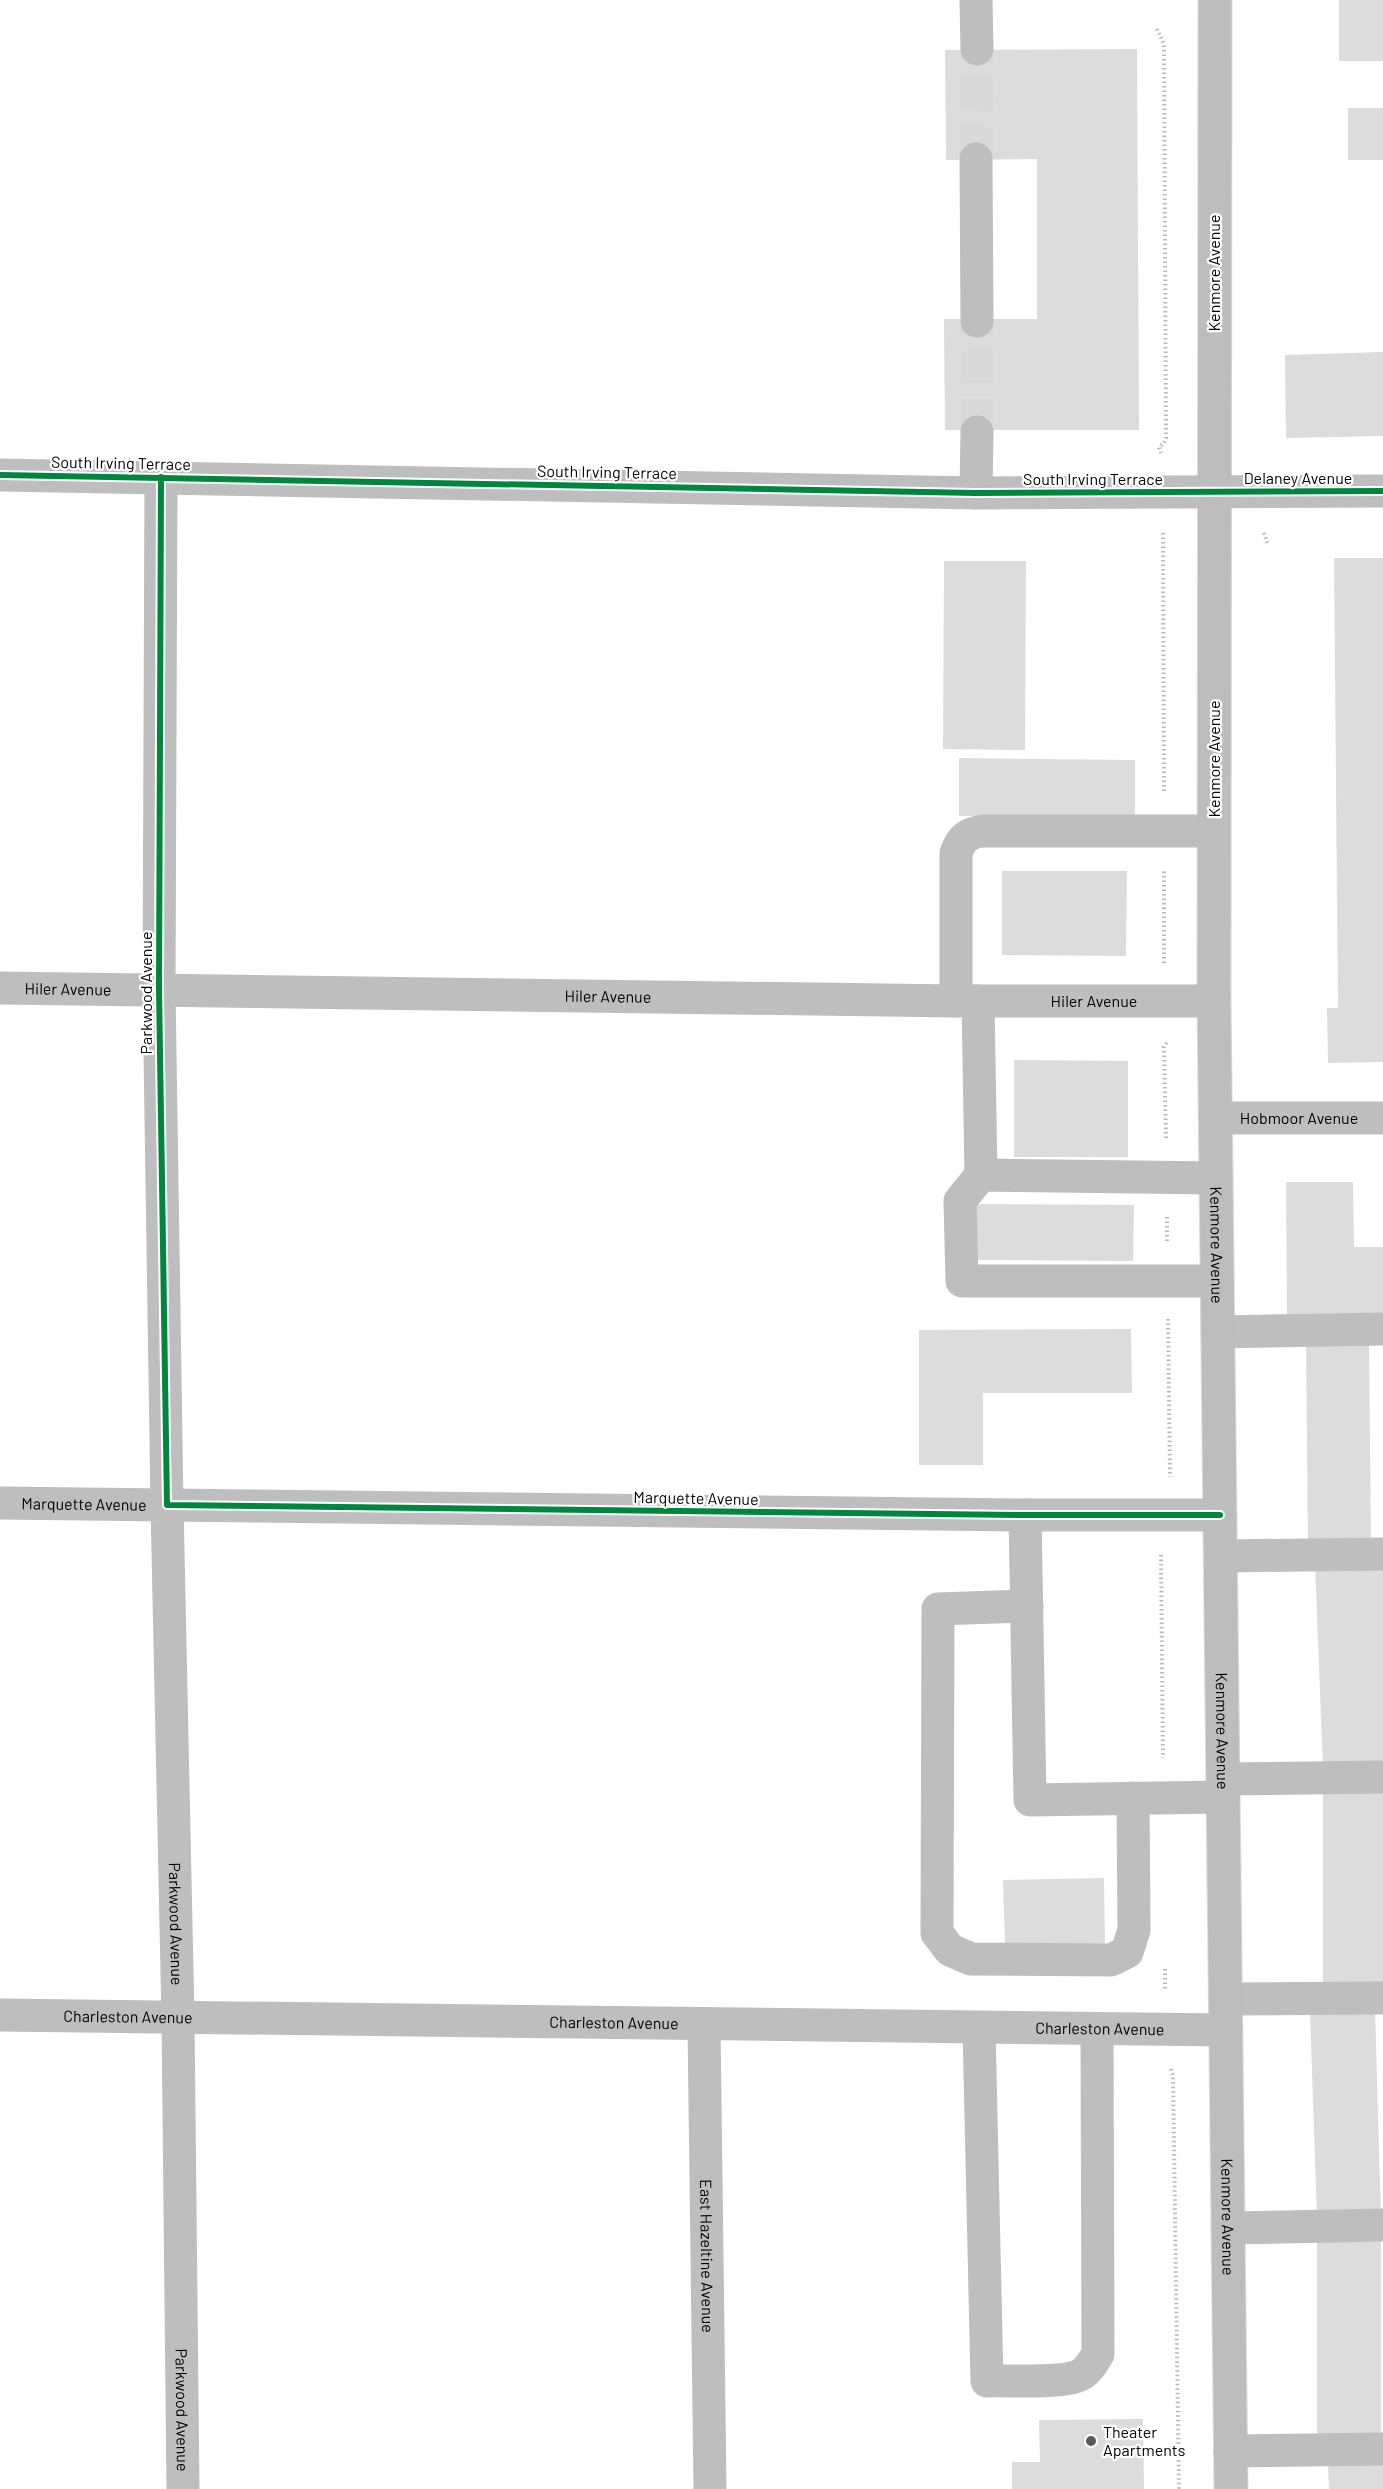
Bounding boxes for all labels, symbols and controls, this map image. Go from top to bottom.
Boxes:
street label: Kenmore Avenue [1204,215,1223,331]
street label: South Irving Terrace [51,452,191,473]
street label: South Irving Terrace [537,461,677,482]
street label: Delaney Avenue [1244,468,1352,487]
street label: South Irving Terrace [1023,469,1163,488]
street label: Kenmore Avenue [1204,701,1223,817]
street label: Parkwood Avenue [136,932,155,1054]
street label: Hiler Avenue [25,978,111,999]
street label: Hiler Avenue [564,986,651,1006]
street label: Hiler Avenue [1051,991,1137,1010]
street label: Hobmoor Avenue [1240,1108,1358,1127]
street label: Kenmore Avenue [1207,1186,1227,1304]
street label: Marquette Avenue [633,1487,759,1508]
street label: Marquette Avenue [21,1493,147,1514]
street label: Kenmore Avenue [1213,1672,1233,1790]
street label: Parkwood Avenue [166,1862,187,1986]
street label: Charleston Avenue [63,2006,193,2026]
street label: Charleston Avenue [549,2012,679,2032]
street label: Charleston Avenue [1035,2018,1165,2038]
street label: Kenmore Avenue [1218,2158,1239,2275]
street label: East Hazeltine Avenue [697,2179,718,2333]
street label: Parkwood Avenue [173,2348,193,2471]
place label: Theater Apartments [1103,2422,1185,2459]
marker: Theater Apartments [1084,2434,1098,2448]

